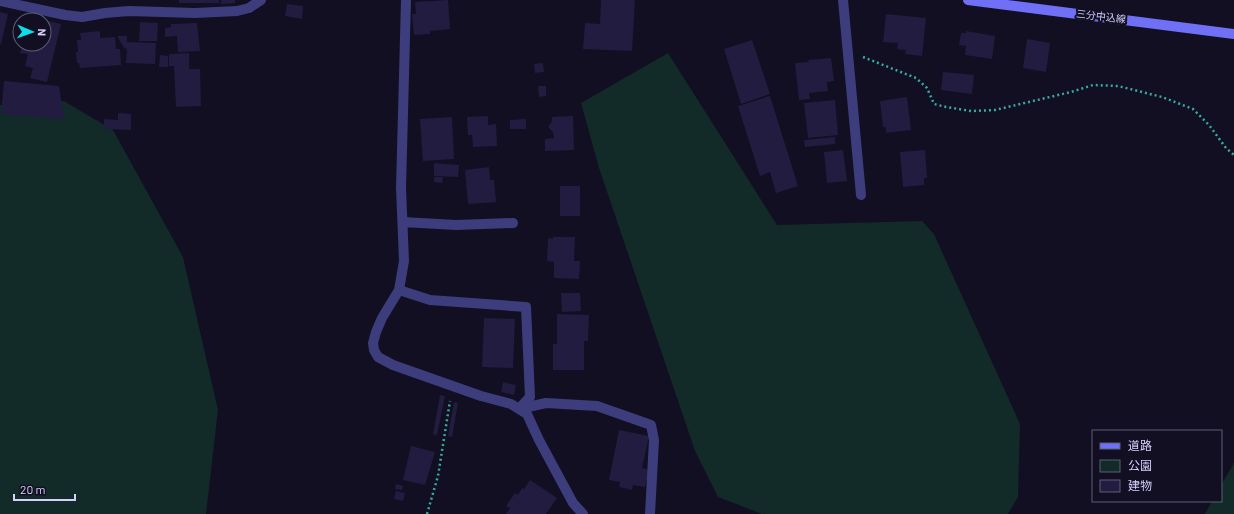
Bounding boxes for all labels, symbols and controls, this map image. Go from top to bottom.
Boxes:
street label: 三分中込線 [1075,7,1127,25]
north arrow [12,12,52,52]
text: N [36,28,49,36]
legend [1092,430,1222,502]
text: 道路 [1128,438,1152,452]
text: 公園 [1128,458,1152,472]
scale bar [14,476,75,502]
text: 建物 [1128,478,1152,492]
text: 20 m [20,482,46,496]

